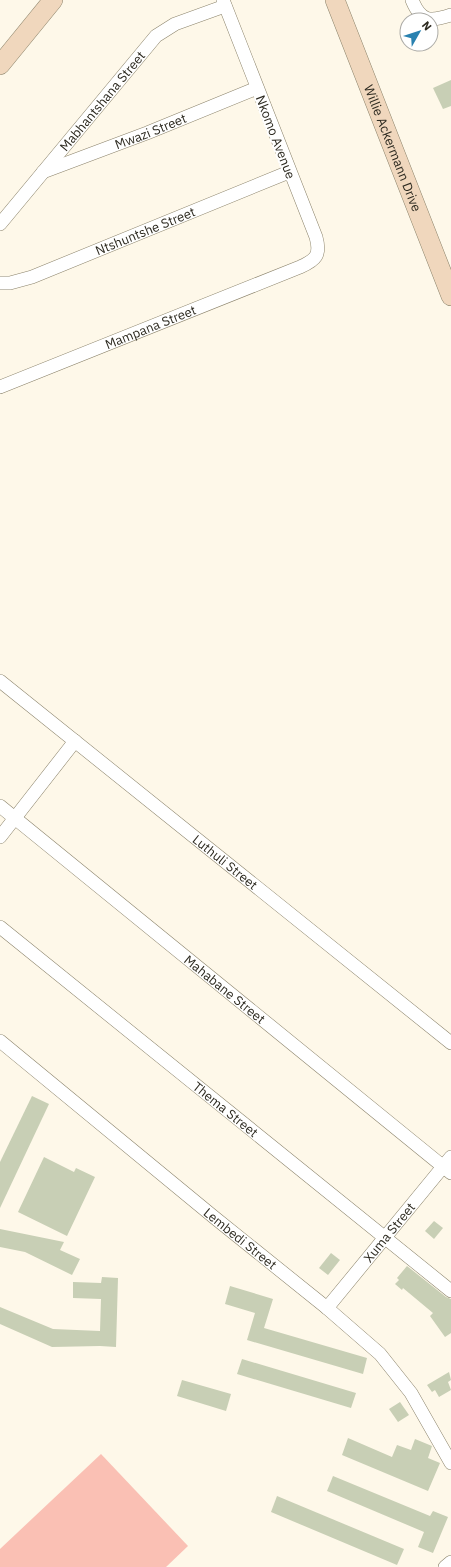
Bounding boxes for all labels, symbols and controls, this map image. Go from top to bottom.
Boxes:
north arrow [399,12,439,52]
text: N [419,18,435,33]
street label: Mabhantshana Street [56,48,149,155]
street label: Willie Ackermann Drive [360,82,425,214]
street label: Nkomo Avenue [252,93,299,181]
street label: Mwazi Street [113,110,189,153]
street label: Ntshuntshe Street [93,203,198,259]
street label: Mampana Street [103,301,199,353]
street label: Luthuli Street [189,831,261,894]
street label: Mahabane Street [181,951,269,1027]
street label: Thema Street [189,1078,261,1141]
street label: Xuma Street [360,1199,419,1266]
street label: Lembedi Street [200,1204,280,1273]

